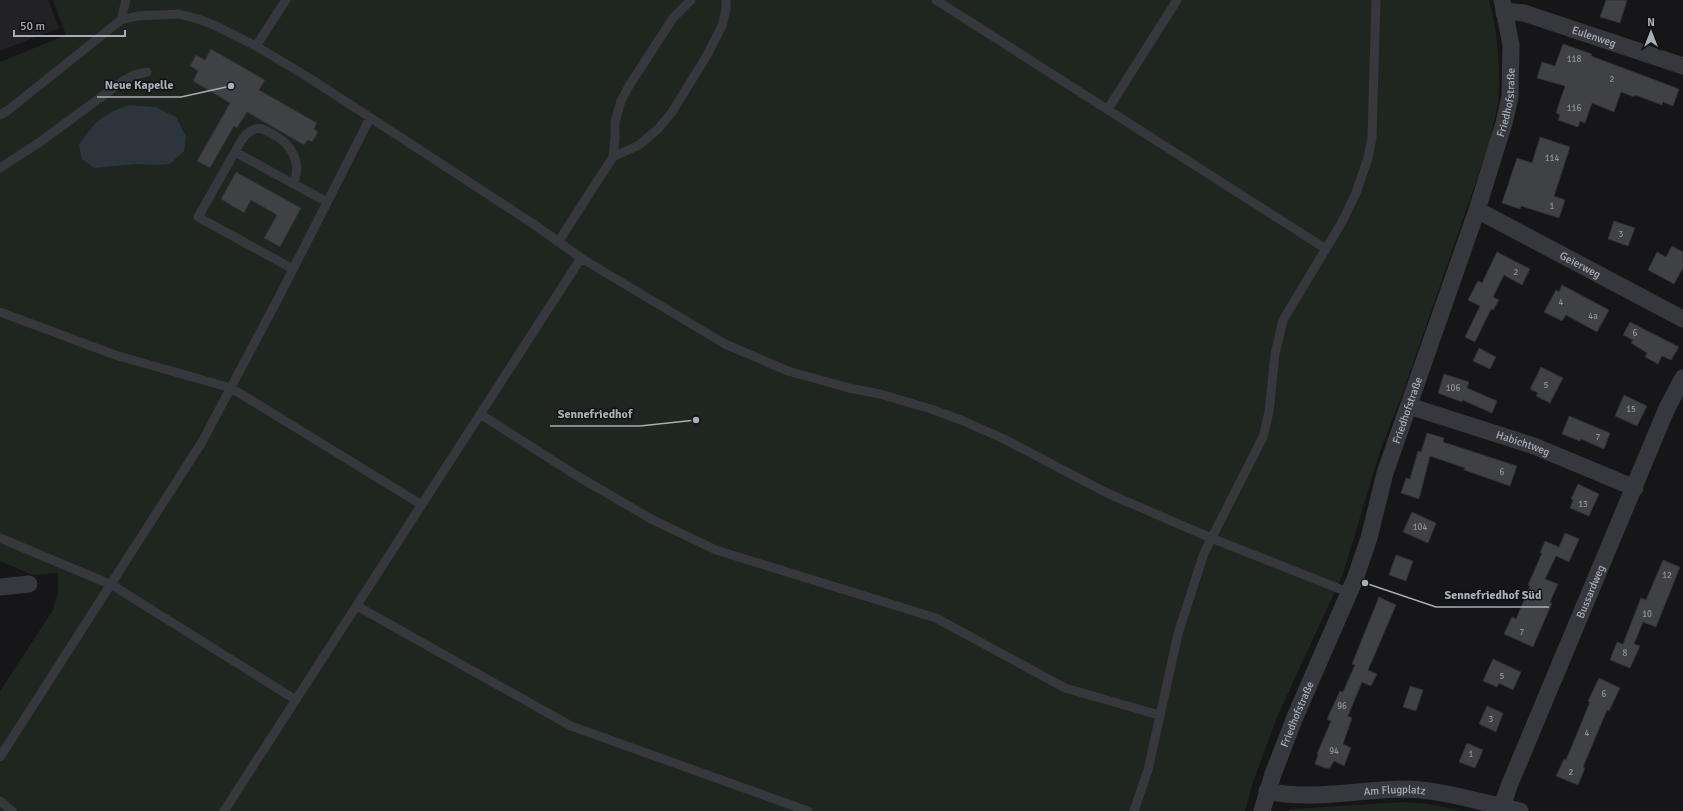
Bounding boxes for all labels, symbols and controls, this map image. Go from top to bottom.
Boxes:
scale bar [14,12,125,38]
north arrow [1631,12,1671,52]
text: N [1647,16,1655,29]
text: 50 m [20,19,45,34]
street label: Eulenweg [1570,23,1618,50]
house number: 118 [1567,54,1581,65]
street label: Friedhofstraße [1494,68,1518,139]
callout: Neue Kapelle [97,73,181,97]
house number: 2 [1610,74,1615,85]
text: Neue Kapelle [105,78,173,93]
house number: 116 [1567,103,1581,114]
house number: 114 [1545,153,1559,164]
house number: 1 [1550,201,1555,212]
house number: 3 [1619,229,1624,240]
street label: Geierweg [1557,249,1603,281]
house number: 2 [1514,267,1519,278]
house number: 4 [1559,297,1564,308]
house number: 4a [1588,311,1598,322]
house number: 6 [1633,328,1638,339]
street label: Friedhofstraße [1390,375,1425,446]
house number: 5 [1544,380,1549,391]
house number: 106 [1446,383,1460,394]
callout: Sennefriedhof [550,402,640,426]
house number: 15 [1626,404,1636,415]
text: Sennefriedhof [558,407,633,422]
street label: Habichtweg [1494,428,1552,459]
house number: 7 [1596,432,1601,443]
house number: 6 [1500,467,1505,478]
house number: 13 [1578,499,1588,510]
house number: 104 [1413,522,1427,533]
street label: Bussardweg [1574,563,1608,620]
house number: 12 [1662,570,1672,581]
callout: Sennefriedhof Süd [1436,583,1549,607]
text: Sennefriedhof Süd [1445,588,1542,603]
house number: 10 [1642,609,1652,620]
house number: 7 [1520,627,1525,638]
house number: 8 [1623,648,1628,659]
house number: 5 [1500,671,1505,682]
street label: Friedhofstraße [1278,679,1317,749]
house number: 6 [1602,689,1607,700]
house number: 96 [1337,701,1347,712]
house number: 3 [1489,714,1494,725]
house number: 4 [1585,728,1590,739]
house number: 94 [1329,746,1339,757]
house number: 1 [1469,749,1474,760]
house number: 2 [1569,767,1574,778]
street label: Am Flugplatz [1363,783,1426,798]

